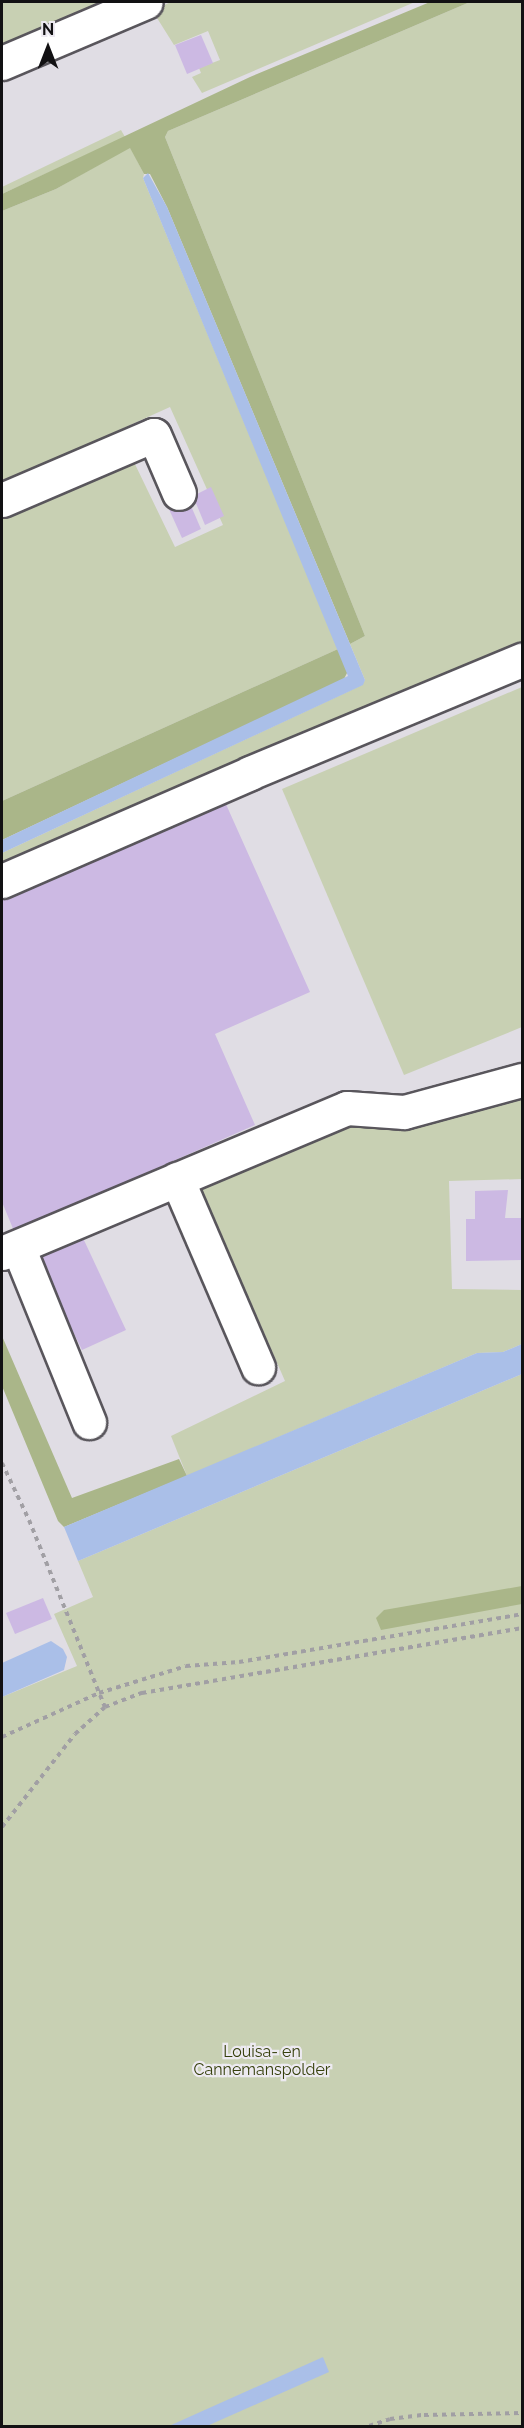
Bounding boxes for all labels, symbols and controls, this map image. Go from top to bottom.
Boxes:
north arrow [18,18,78,78]
text: N [42,20,54,39]
park label: Louisa- en Cannemanspolder [194,2042,330,2080]

